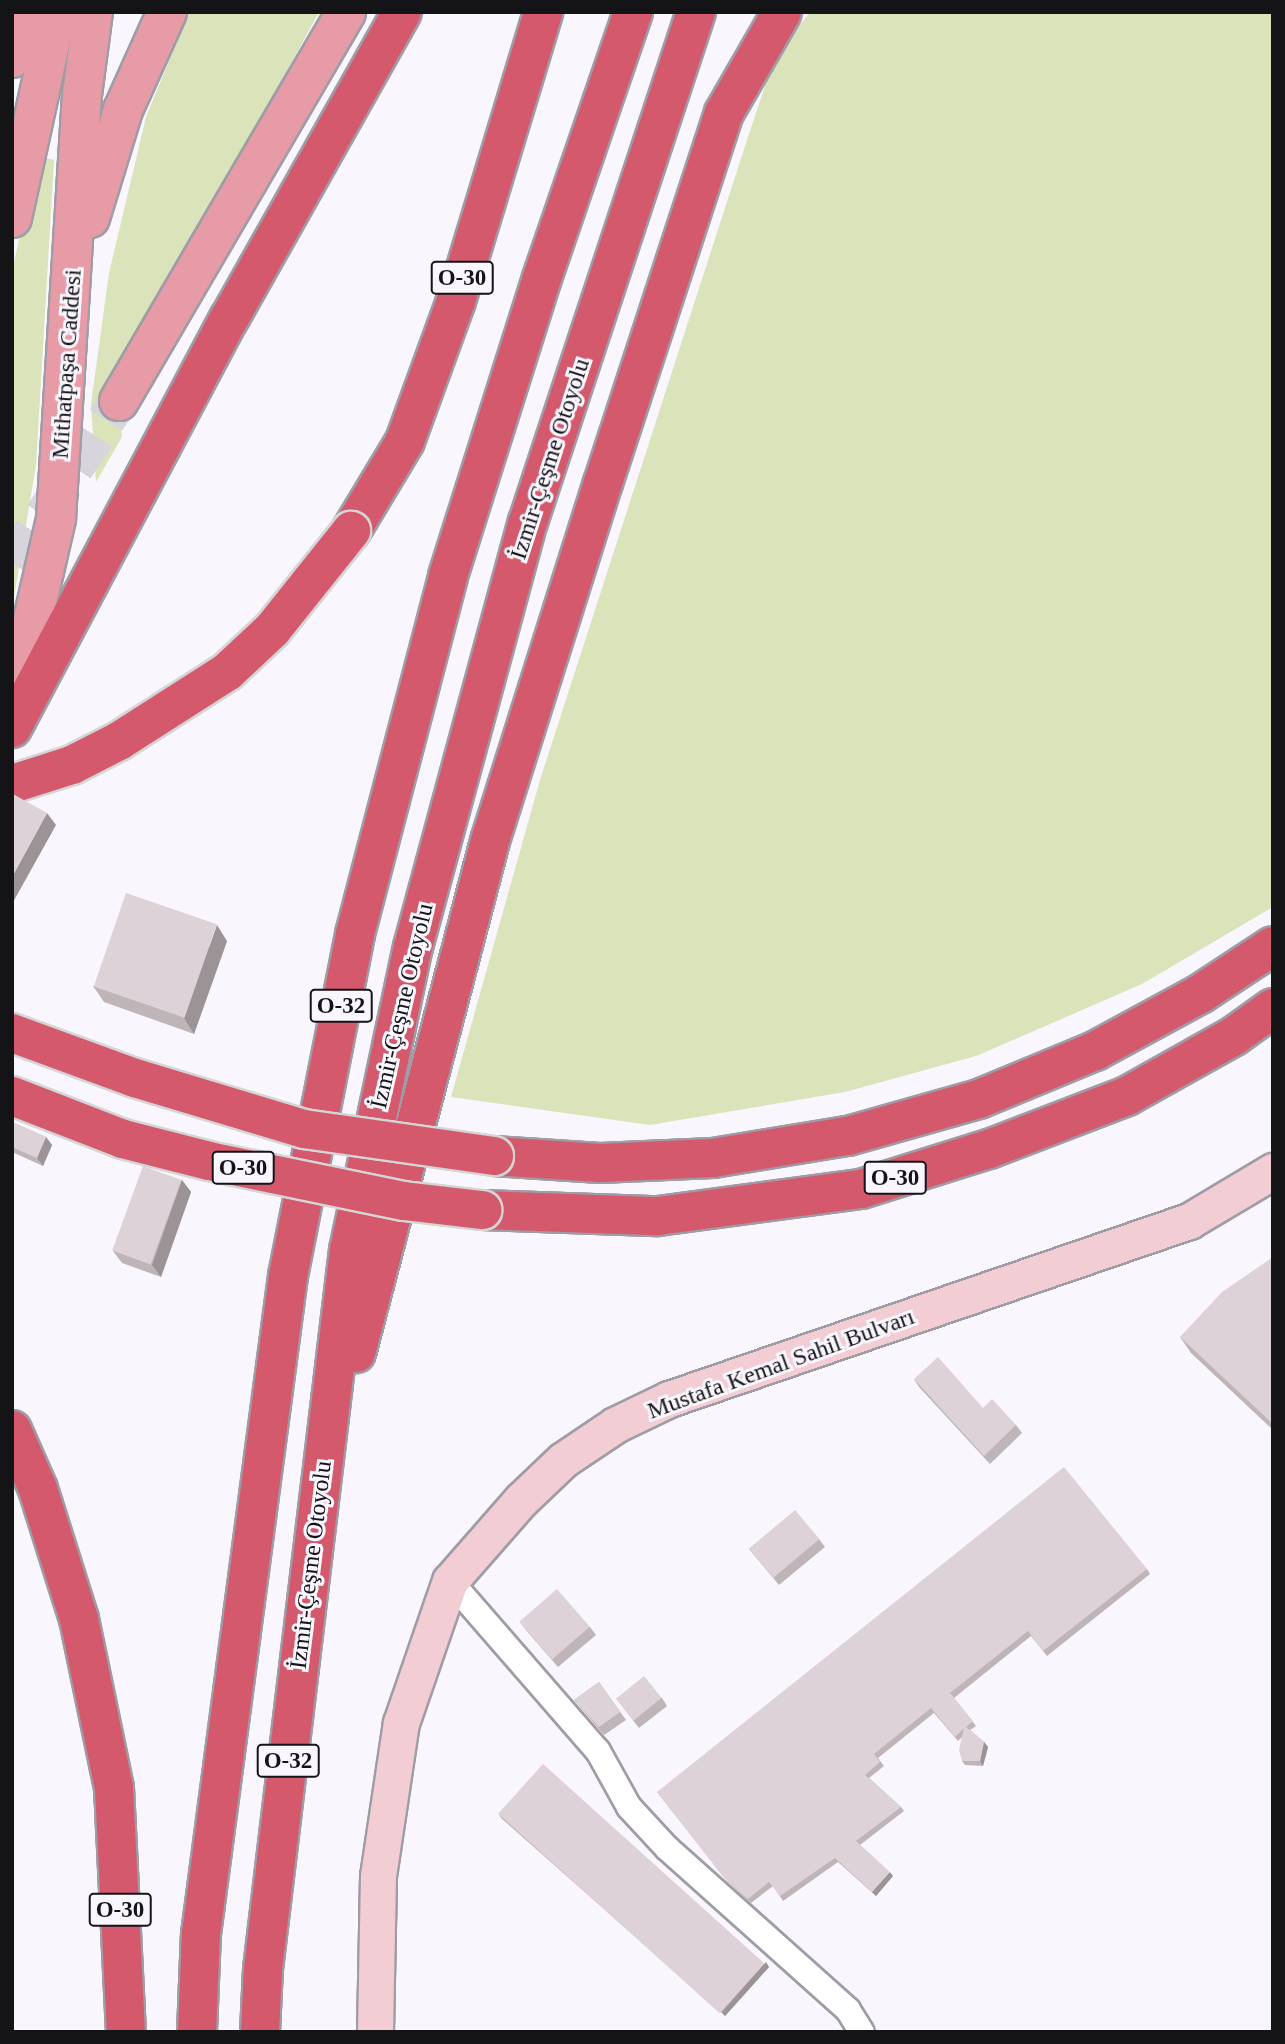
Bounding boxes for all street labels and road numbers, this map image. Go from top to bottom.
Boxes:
road number: O-30 [430,258,494,298]
street label: Mithatpaşa Caddesi [46,268,88,460]
street label: İzmir-Çeşme Otoyolu [504,355,596,563]
street label: İzmir-Çeşme Otoyolu [364,901,440,1111]
road number: O-32 [310,987,372,1026]
road number: O-30 [212,1148,274,1188]
road number: O-30 [864,1158,926,1198]
street label: Mustafa Kemal Sahil Bulvarı [644,1302,918,1426]
street label: İzmir-Çeşme Otoyolu [284,1459,338,1671]
road number: O-32 [256,1742,320,1780]
road number: O-30 [88,1890,152,1929]

